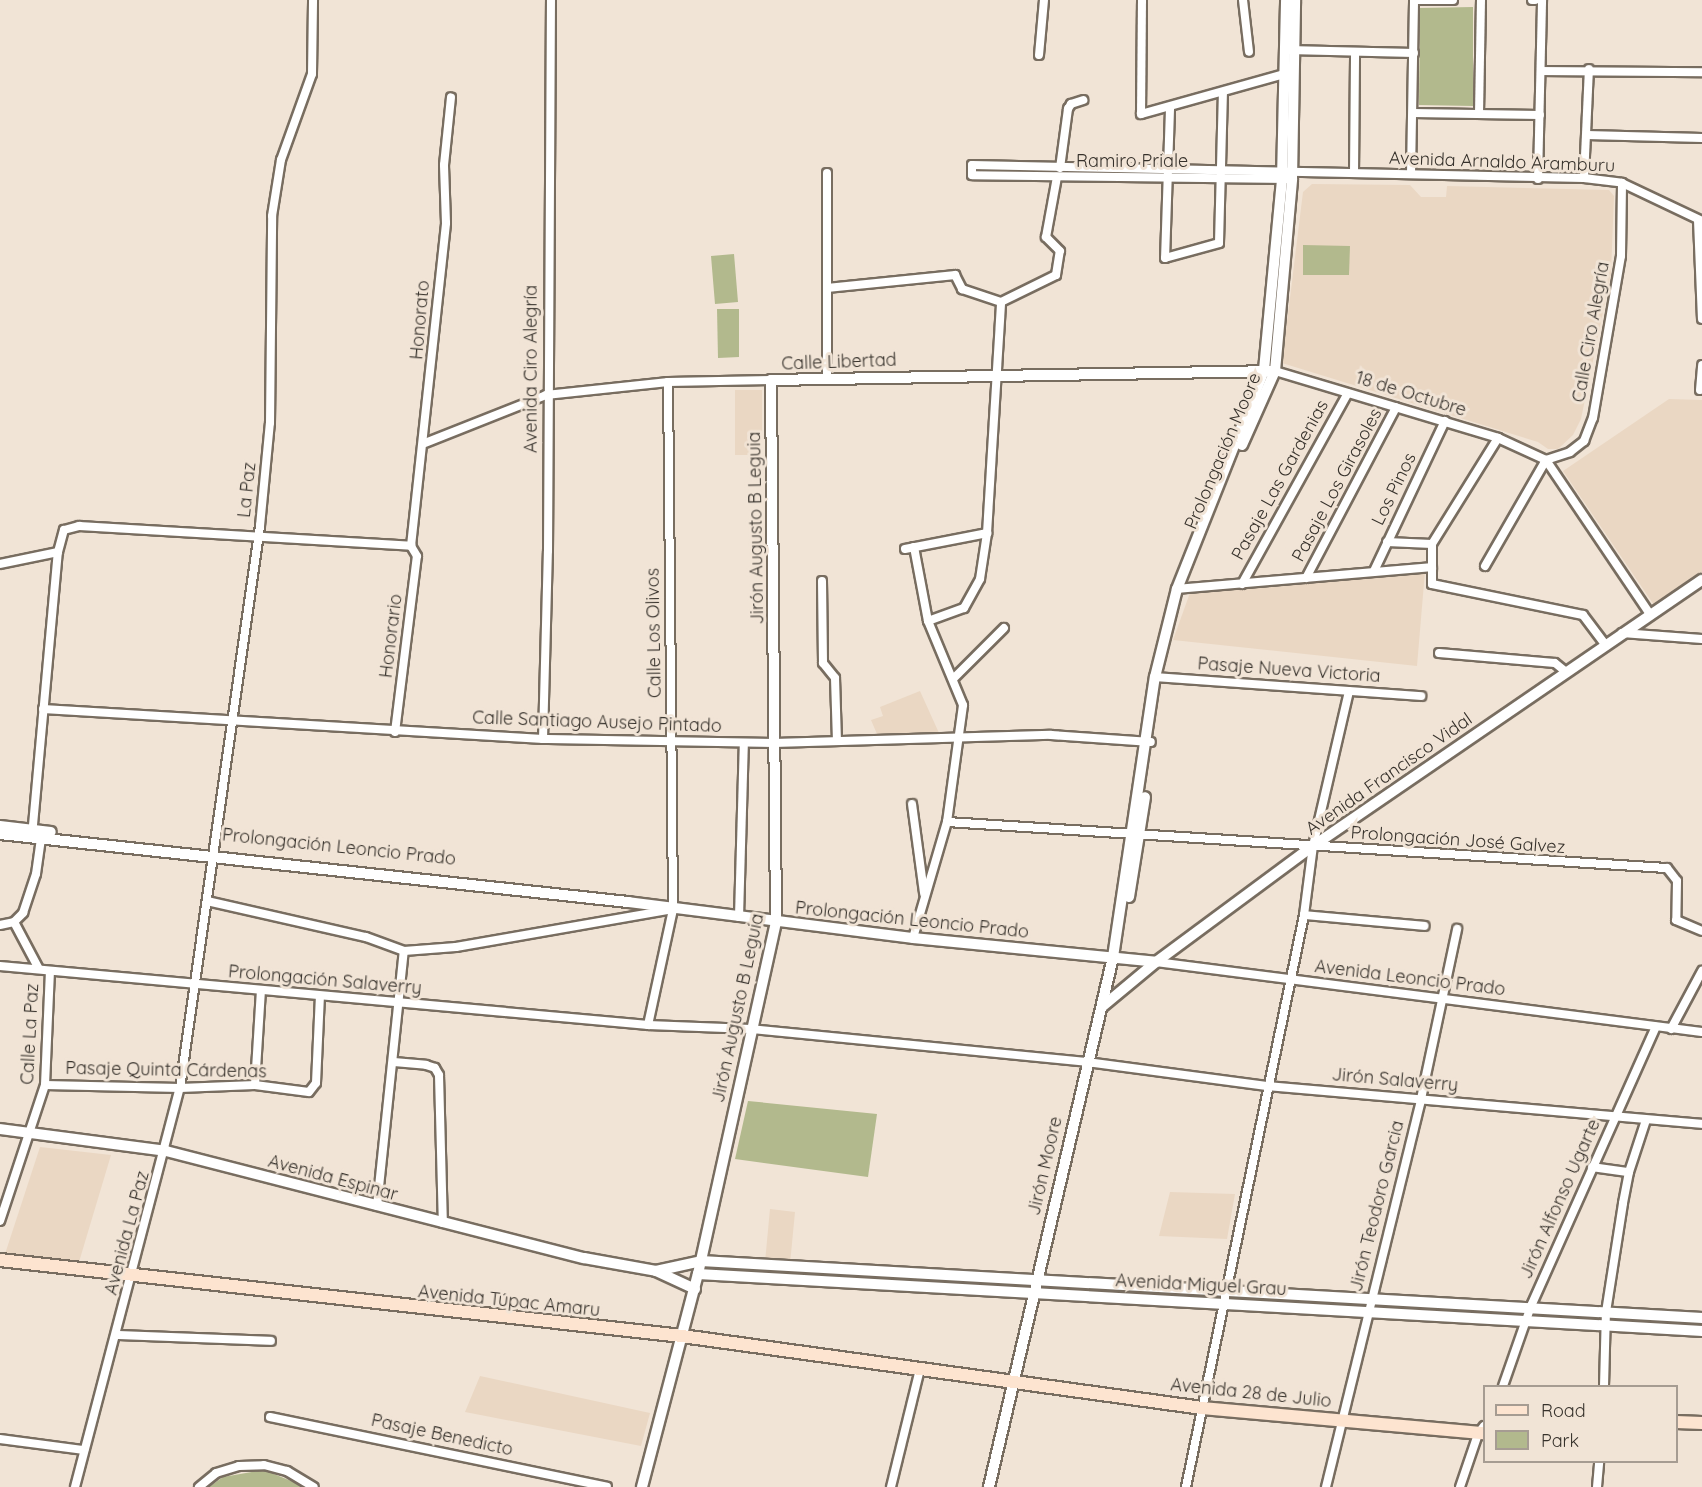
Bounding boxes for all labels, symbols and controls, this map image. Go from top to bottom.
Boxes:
street label: Avenida Arnaldo Aramburu [1389,147,1615,177]
street label: Ramiro Priale [1076,150,1188,172]
street label: Calle Ciro Alegría [1568,260,1614,404]
street label: Honorato [406,279,434,361]
street label: Avenida Ciro Alegría [520,285,542,453]
street label: Calle Libertad [781,349,897,375]
street label: 18 de Octubre [1353,367,1469,421]
street label: Prolongación Moore [1180,369,1266,533]
street label: Pasaje Las Gardenias [1227,396,1333,564]
street label: Pasaje Los Girasoles [1287,405,1387,565]
street label: Jirón Augusto B Leguia [744,431,768,625]
street label: Los Pinos [1367,449,1421,529]
street label: La Paz [233,461,261,519]
street label: Calle Los Olivos [642,568,666,698]
street label: Honorario [375,593,407,679]
street label: Pasaje Nueva Victoria [1197,653,1381,687]
street label: Calle Santiago Ausejo Pintado [472,707,722,737]
street label: Avenida Francisco Vidal [1302,708,1476,840]
street label: Prolongación José Galvez [1350,822,1566,858]
street label: Prolongación Leoncio Prado [221,824,457,870]
street label: Prolongación Leoncio Prado [794,897,1030,943]
street label: Jirón Augusto B Leguia [707,911,769,1105]
street label: Avenida Leoncio Prado [1313,956,1507,1000]
street label: Prolongación Salaverry [227,961,423,999]
street label: Calle La Paz [17,983,43,1085]
street label: Pasaje Quinta Cárdenas [65,1057,267,1083]
street label: Jirón Salaverry [1331,1064,1459,1096]
street label: Jirón Moore [1023,1115,1067,1217]
street label: Jirón Alfonso Ugarte [1515,1116,1605,1282]
street label: Jirón Teodoro Garcia [1345,1118,1409,1294]
street label: Avenida Espinar [266,1150,400,1206]
street label: Avenida La Paz [100,1169,154,1297]
street label: Avenida Miguel Grau [1115,1270,1287,1300]
street label: Avenida Túpac Amaru [417,1281,601,1321]
street label: Avenida 28 de Julio [1169,1374,1333,1412]
legend [1483,1385,1678,1463]
text: Road [1541,1399,1586,1422]
street label: Pasaje Benedicto [369,1409,515,1461]
text: Park [1541,1429,1579,1452]

